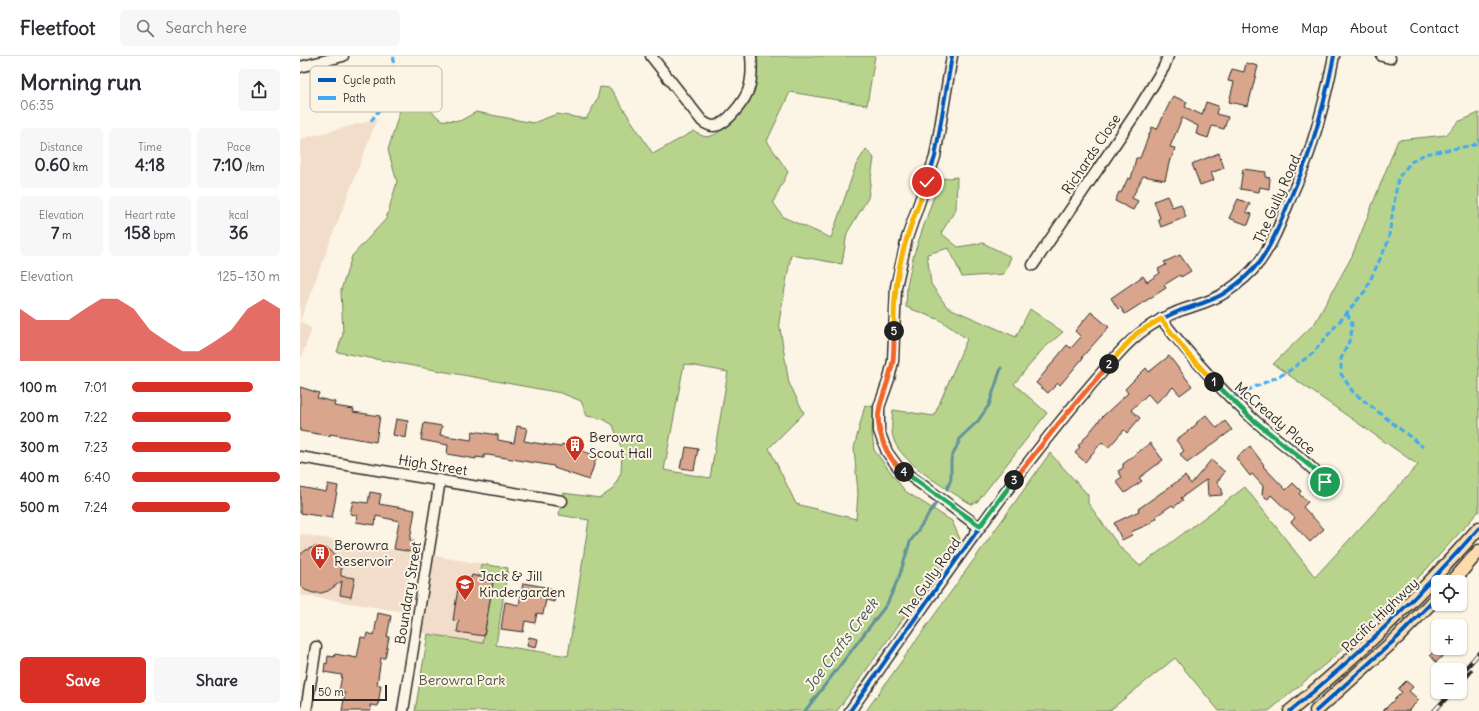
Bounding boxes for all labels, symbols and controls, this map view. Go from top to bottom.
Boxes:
search box [120,10,400,46]
text: Fleetfoot [20,16,96,40]
icon: search [134,17,156,39]
text: Search here [166,18,247,37]
text: Home [1241,19,1279,37]
text: Map [1301,19,1328,37]
text: About [1350,19,1388,37]
text: Contact [1410,19,1459,37]
legend [310,66,442,112]
text: Morning run [20,68,142,96]
button: share [238,69,280,111]
text: Cycle path [343,73,396,87]
text: Path [343,91,366,105]
text: 06:35 [20,97,54,114]
street label: Richards Close [1058,110,1124,198]
text: Distance [40,140,83,154]
text: Time [138,140,162,154]
text: Pace [227,140,251,154]
street label: The Gully Road [1249,152,1305,246]
text: 0.60 [35,154,70,176]
text: 4:18 [135,154,165,176]
text: 7:10 [213,154,243,176]
text: km [70,160,88,174]
text: /km [243,160,265,174]
pin [910,165,944,199]
icon: check [916,171,938,193]
text: Elevation [39,208,84,222]
text: Heart rate [124,208,176,222]
text: kcal [229,208,249,222]
text: 7 [51,222,59,244]
text: 158 [125,222,151,244]
text: 36 [229,222,248,244]
text: m [59,228,72,242]
text: bpm [151,228,175,242]
text: Elevation [20,268,73,285]
text: 125–130 m [217,268,280,285]
pin: 5 [884,321,904,341]
text: 5 [891,324,897,338]
pin: 2 [1099,354,1119,374]
text: 2 [1106,357,1112,371]
pin: 1 [1204,372,1224,392]
text: 1 [1212,375,1216,389]
street label: McCready Place [1231,378,1319,458]
text: 100 m [20,379,57,396]
text: 7:01 [84,379,107,396]
text: 200 m [20,409,59,426]
text: 7:22 [84,409,108,426]
place label: Berowra Scout Hall [589,428,652,462]
building icon: Berowra Scout Hall [564,434,586,462]
text: 300 m [20,439,59,456]
text: 7:23 [84,439,108,456]
street label: High Street [397,451,469,479]
pin: 4 [894,462,914,482]
text: 4 [901,465,907,479]
pin [1308,465,1342,499]
text: 400 m [20,469,59,486]
text: 6:40 [84,469,111,486]
pin: 3 [1004,470,1024,490]
icon: arrive [1314,471,1336,493]
text: 3 [1011,473,1017,487]
text: 500 m [20,499,59,516]
text: 7:24 [84,499,108,516]
street label: The Gully Road [895,534,965,622]
place label: Berowra Reservoir [334,536,394,570]
street label: Boundary Street [391,540,425,646]
building icon: Berowra Reservoir [309,542,331,570]
place label: Jack & Jill Kindergarden [479,567,565,601]
school or university icon: Jack & Jill Kindergarden [454,573,476,601]
street label: Pacific Highway [1338,574,1422,656]
map controls [1431,575,1467,699]
button: locate [1431,575,1467,611]
water label: Joe Crafts Creek [799,593,883,695]
button: + [1431,619,1467,655]
button: Save [20,657,146,703]
button: Share [154,657,280,703]
button: − [1431,663,1467,699]
park label: Berowra Park [419,671,505,689]
scale bar [312,683,387,702]
text: 50 m [318,685,344,699]

